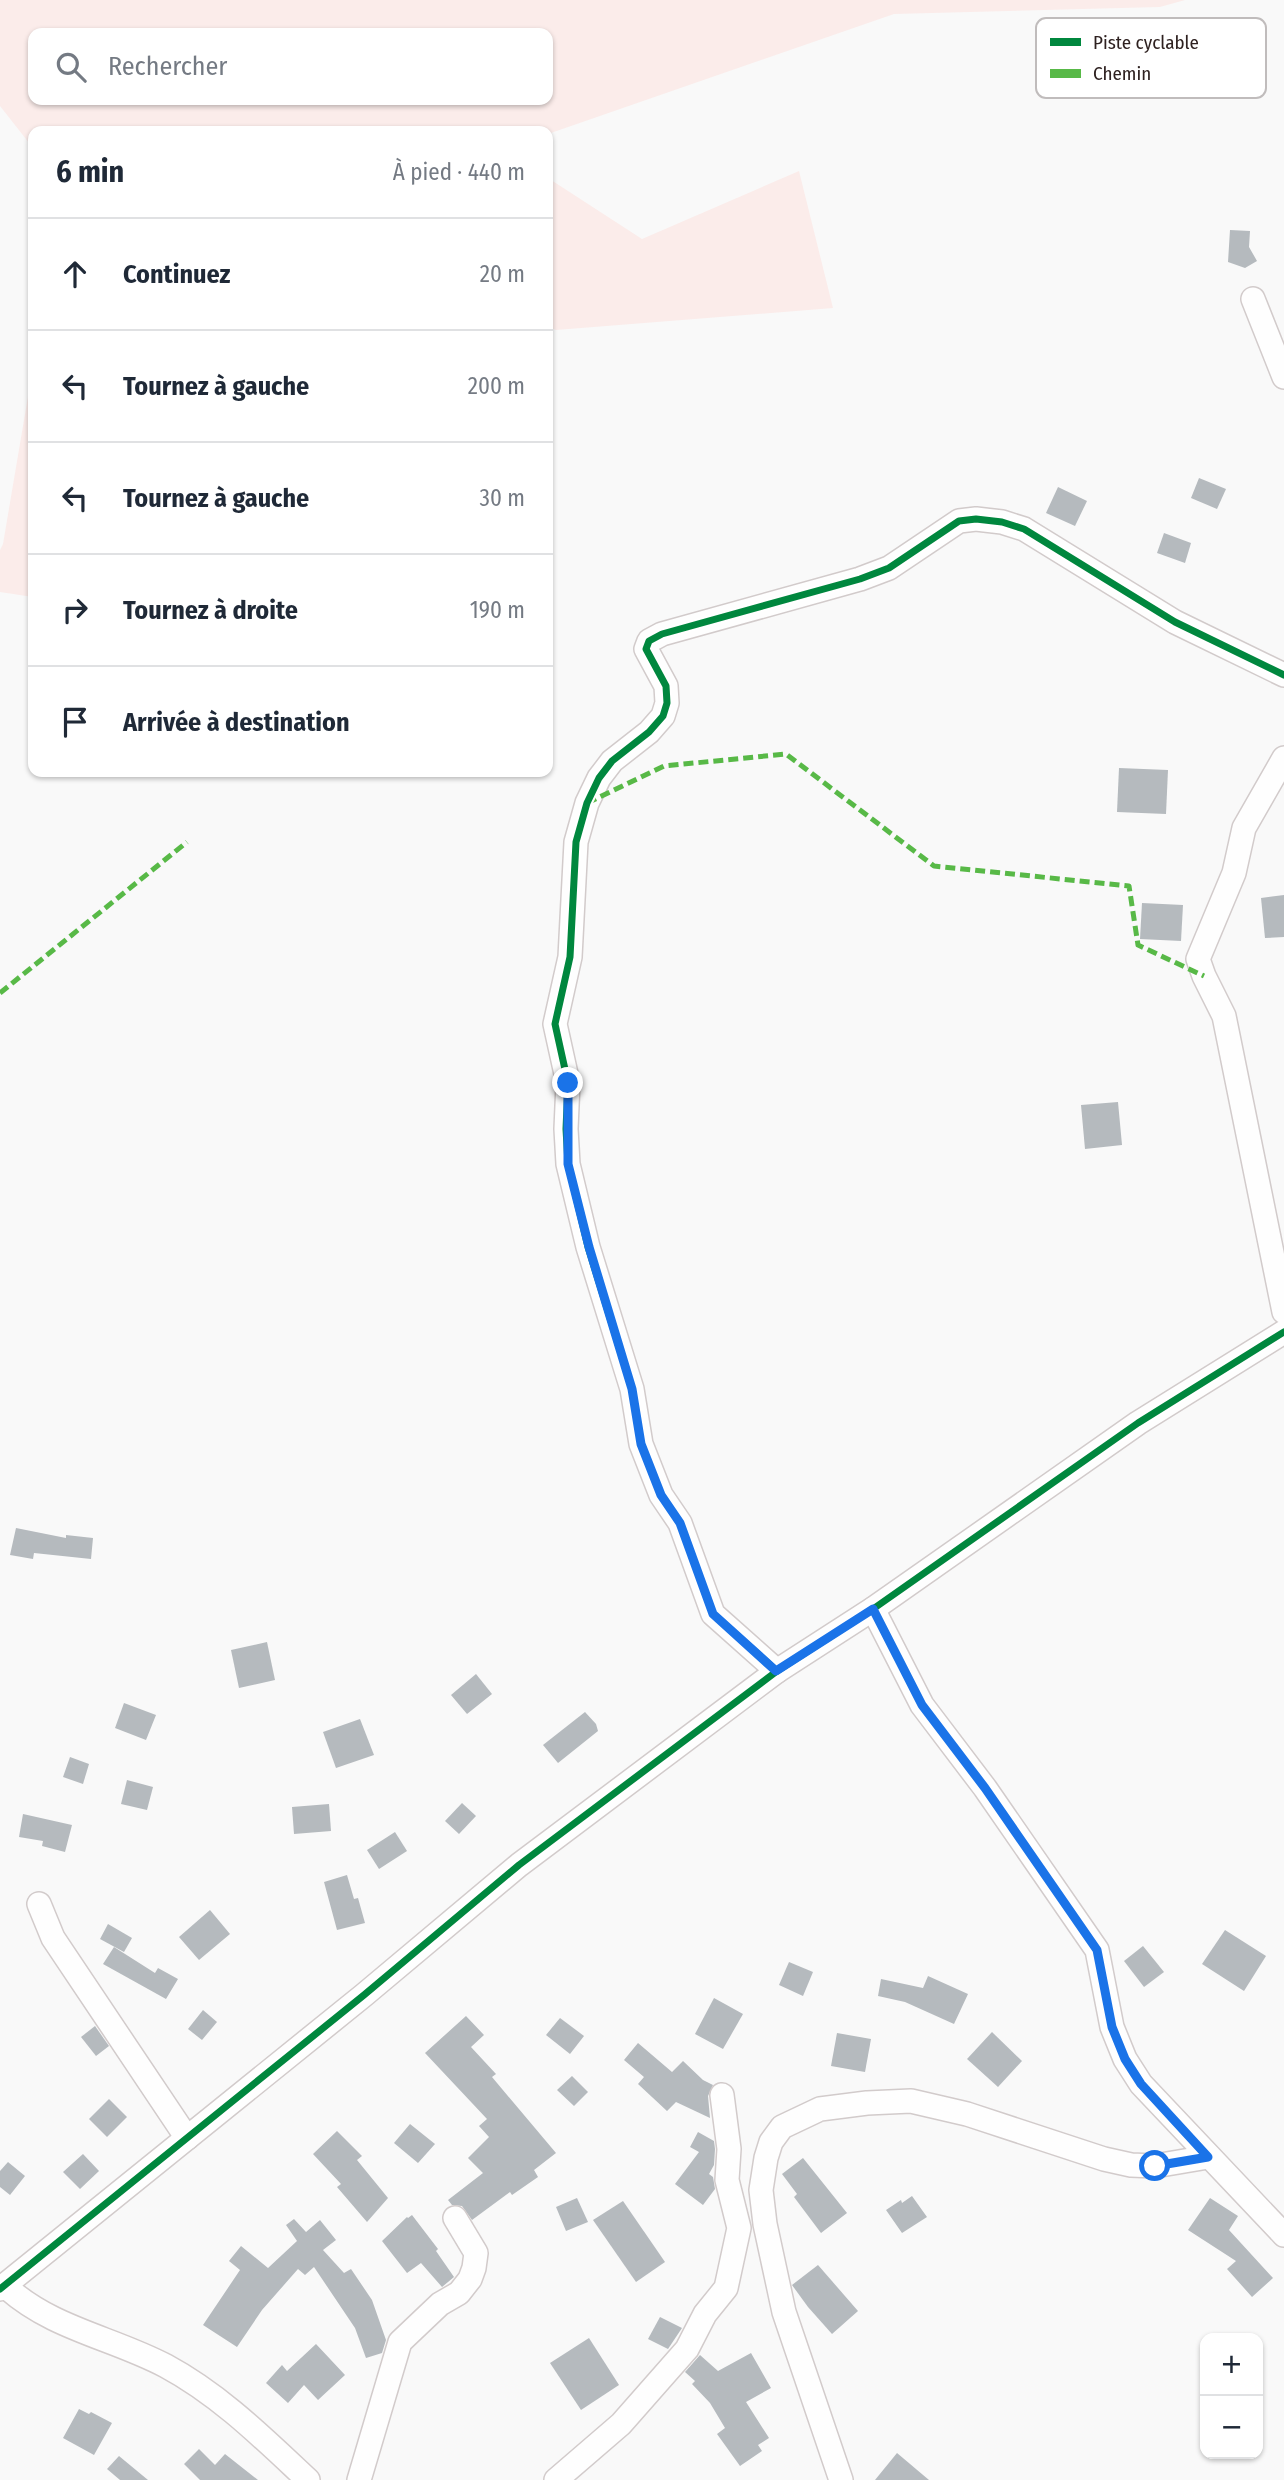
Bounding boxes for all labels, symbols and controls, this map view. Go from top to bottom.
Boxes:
legend [1036,18,1266,98]
search box [28,28,553,105]
text: Piste cyclable [1093,31,1199,54]
icon: search [52,48,90,86]
text: Rechercher [108,51,227,82]
text: Chemin [1093,62,1151,85]
text: 6 min [56,154,124,190]
text: À pied · 440 m [393,158,525,186]
icon: ahead [56,255,94,293]
text: Continuez [123,259,230,290]
text: 20 m [480,260,525,288]
icon: left [56,367,94,405]
text: Tournez à gauche [123,371,309,402]
text: 200 m [468,372,525,400]
icon: left [56,479,94,517]
text: Tournez à gauche [123,483,309,514]
text: 30 m [480,484,525,512]
icon: right [56,591,94,629]
text: Tournez à droite [123,595,298,626]
text: 190 m [470,596,525,624]
icon: arrive [56,703,94,741]
text: Arrivée à destination [123,707,350,738]
route end [552,1067,583,1098]
route start [1139,2150,1170,2181]
map controls [1200,2333,1263,2459]
button: + [1200,2333,1263,2396]
button: − [1200,2396,1263,2459]

